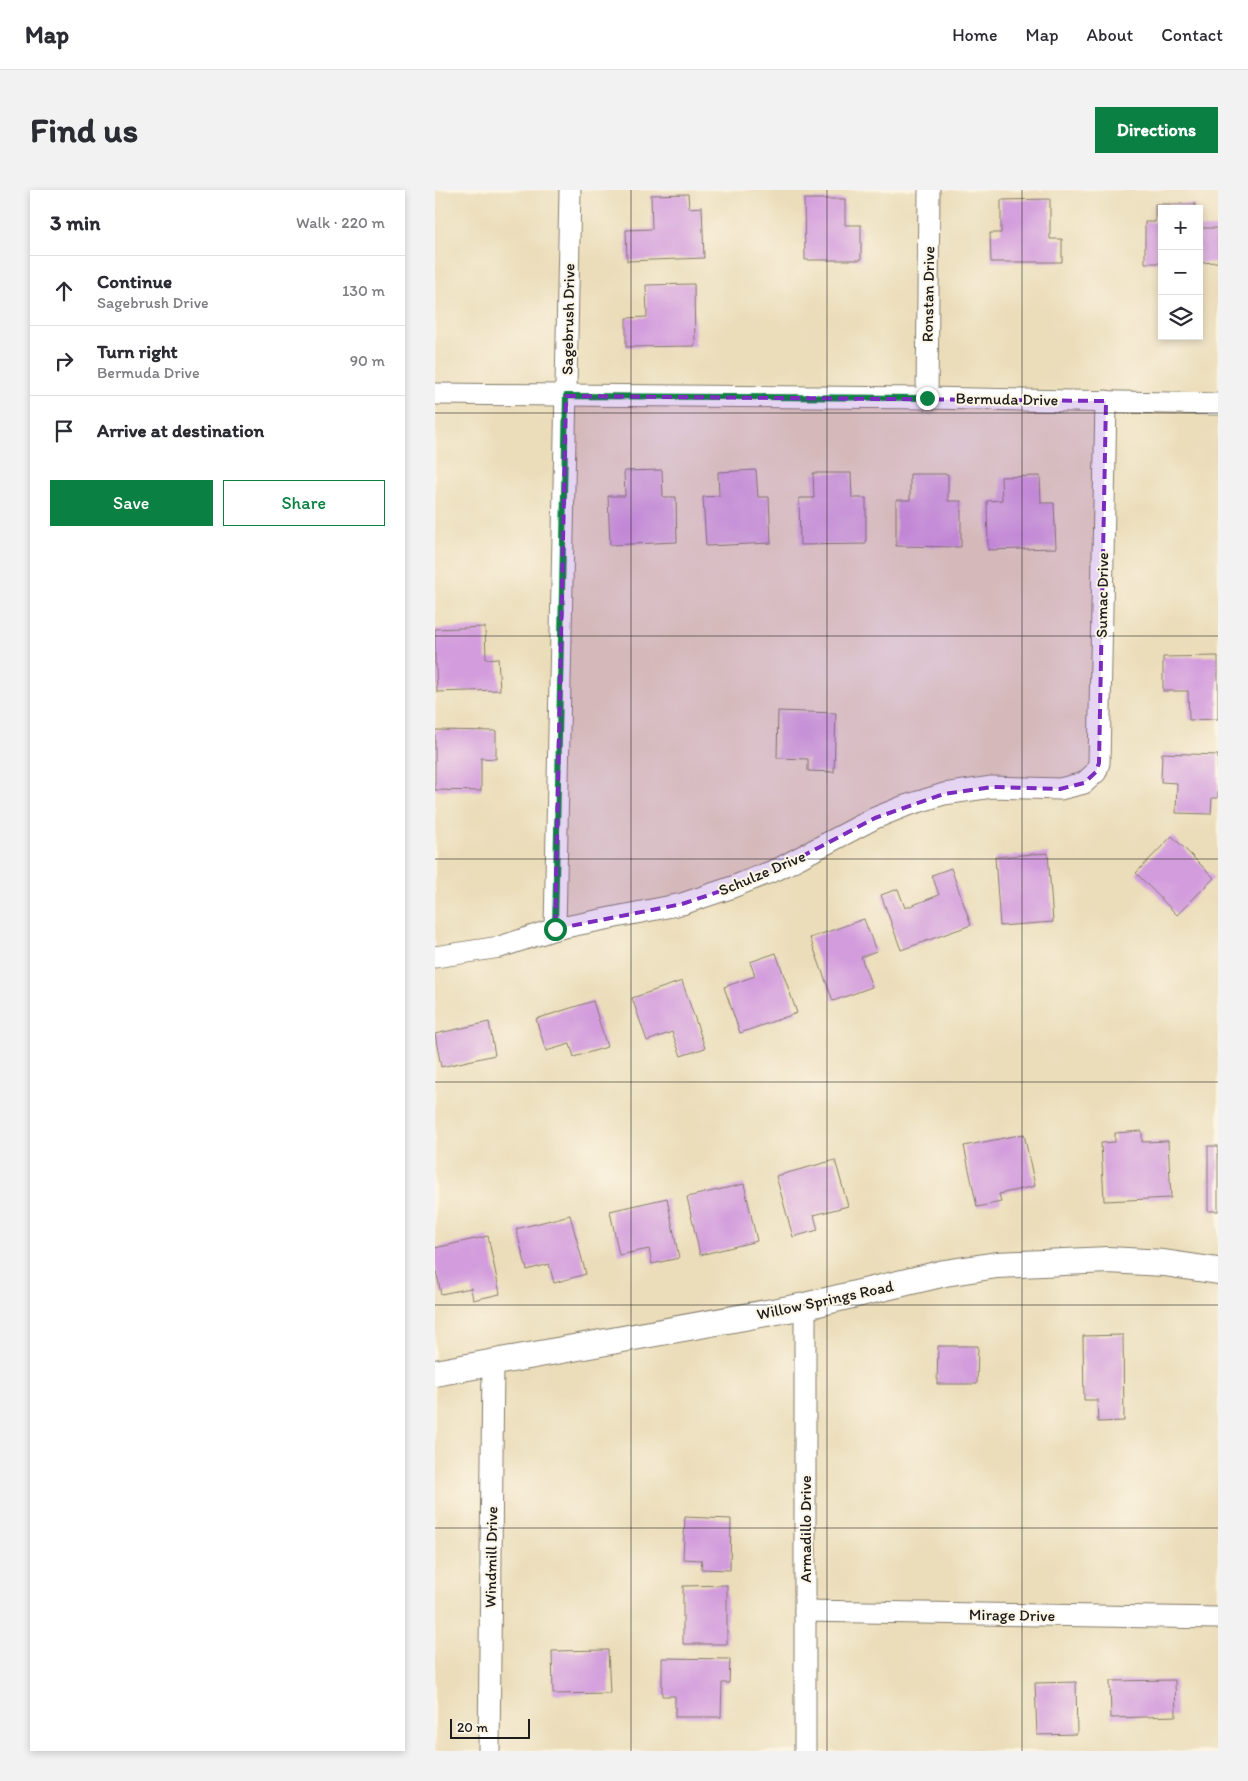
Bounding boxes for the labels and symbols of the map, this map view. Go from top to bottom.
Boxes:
street label: Ronstan Drive [918,246,938,342]
street label: Sagebrush Drive [558,263,578,375]
route end [916,387,939,410]
street label: Bermuda Drive [956,389,1058,409]
street label: Sumac Drive [1092,552,1112,638]
street label: Schulze Drive [716,846,808,900]
route start [544,918,567,941]
street label: Willow Springs Road [755,1276,895,1324]
street label: Armadillo Drive [796,1475,815,1583]
street label: Windmill Drive [481,1506,501,1608]
street label: Mirage Drive [969,1605,1055,1625]
scale bar [450,1716,530,1739]

